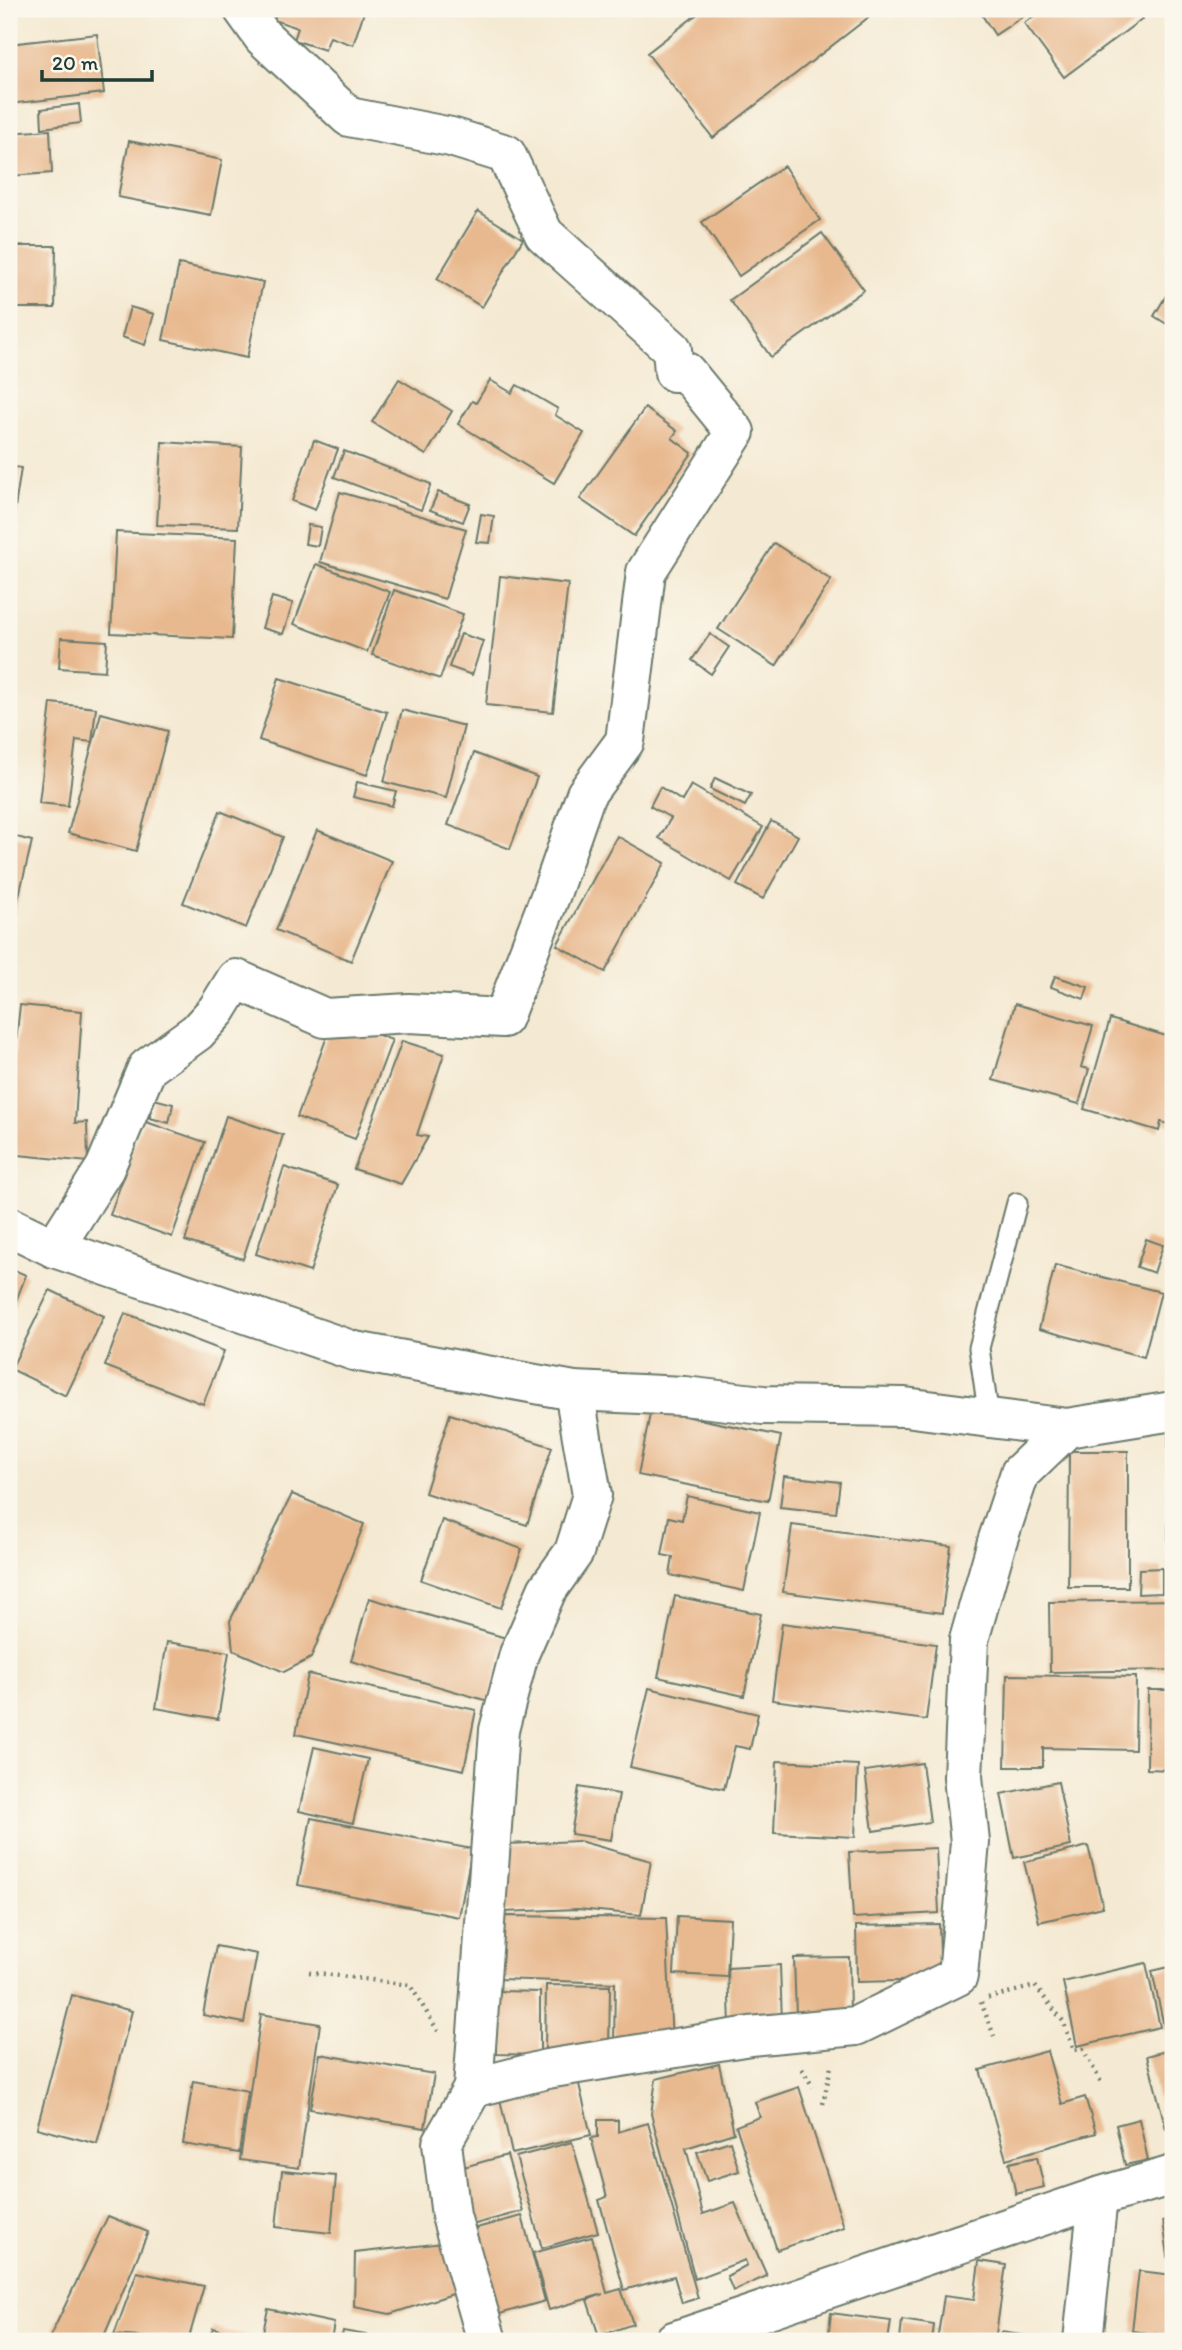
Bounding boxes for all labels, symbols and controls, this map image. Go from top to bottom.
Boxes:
scale bar [42,38,152,82]
text: 20 m [52,50,99,75]

